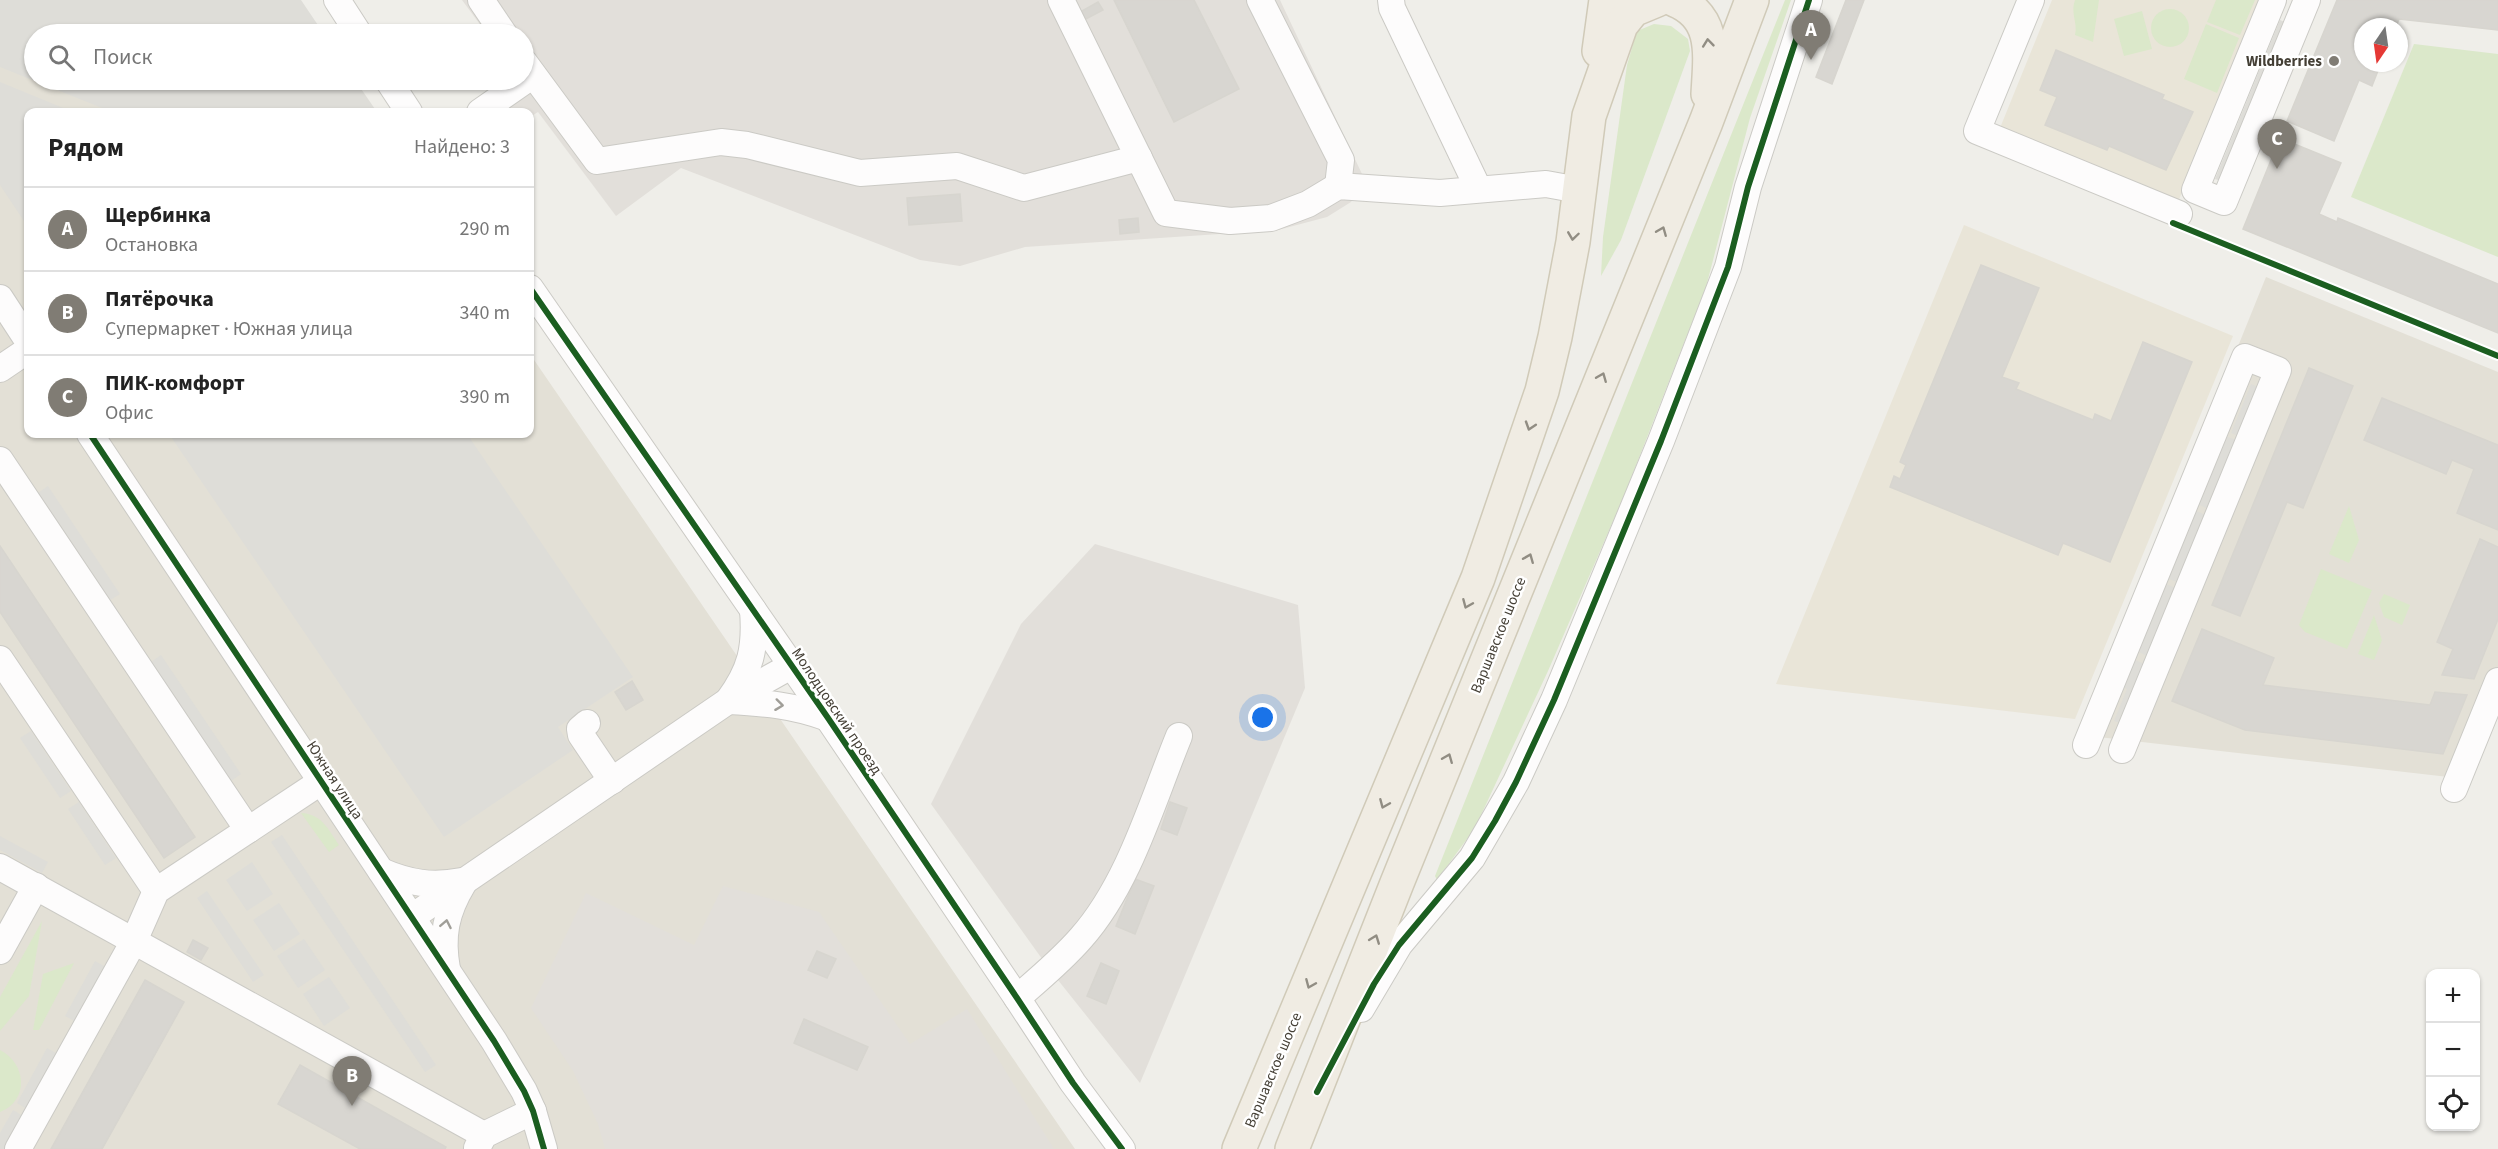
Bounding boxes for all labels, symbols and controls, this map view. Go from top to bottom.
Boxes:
pin: A [1792,10,1830,60]
north arrow [2354,18,2408,72]
search box [24,24,534,90]
one-way arrow [1702,38,1715,48]
icon: search [45,41,78,74]
text: Поиск [93,41,152,73]
place label: Wildberries [2246,51,2322,72]
marker: Wildberries [2327,54,2341,68]
pin: C [2258,120,2296,169]
text: Рядом [48,129,124,166]
text: Найдено: 3 [414,133,510,161]
text: Щербинка [105,199,211,231]
text: A [62,215,73,243]
text: 290 m [460,215,510,243]
one-way arrow [1654,226,1667,237]
text: Остановка [105,231,198,259]
one-way arrow [1568,231,1580,241]
text: Пятёрочка [105,283,214,315]
text: B [61,299,74,327]
text: 340 m [460,299,510,327]
text: Супермаркет · Южная улица [105,315,353,343]
text: ПИК-комфорт [105,367,245,399]
one-way arrow [1595,373,1607,384]
text: C [62,383,73,411]
text: 390 m [460,383,510,411]
text: Офис [105,399,153,427]
one-way arrow [1525,420,1538,431]
one-way arrow [1522,553,1534,564]
street label: Варшавское шоссе [1466,574,1531,696]
one-way arrow [1462,598,1474,609]
street label: Молодцовский проезд [786,644,887,779]
one-way arrow [774,698,784,710]
your location [1248,703,1277,732]
street label: Южная улица [301,737,368,824]
one-way arrow [1441,754,1453,765]
one-way arrow [1379,797,1391,808]
one-way arrow [439,920,452,930]
one-way arrow [1368,935,1381,945]
map controls [2426,969,2480,1131]
button: + [2426,969,2480,1023]
one-way arrow [1305,977,1317,988]
street label: Варшавское шоссе [1240,1009,1307,1131]
button: − [2426,1023,2480,1077]
pin: B [332,1056,372,1106]
button: locate [2426,1077,2480,1131]

